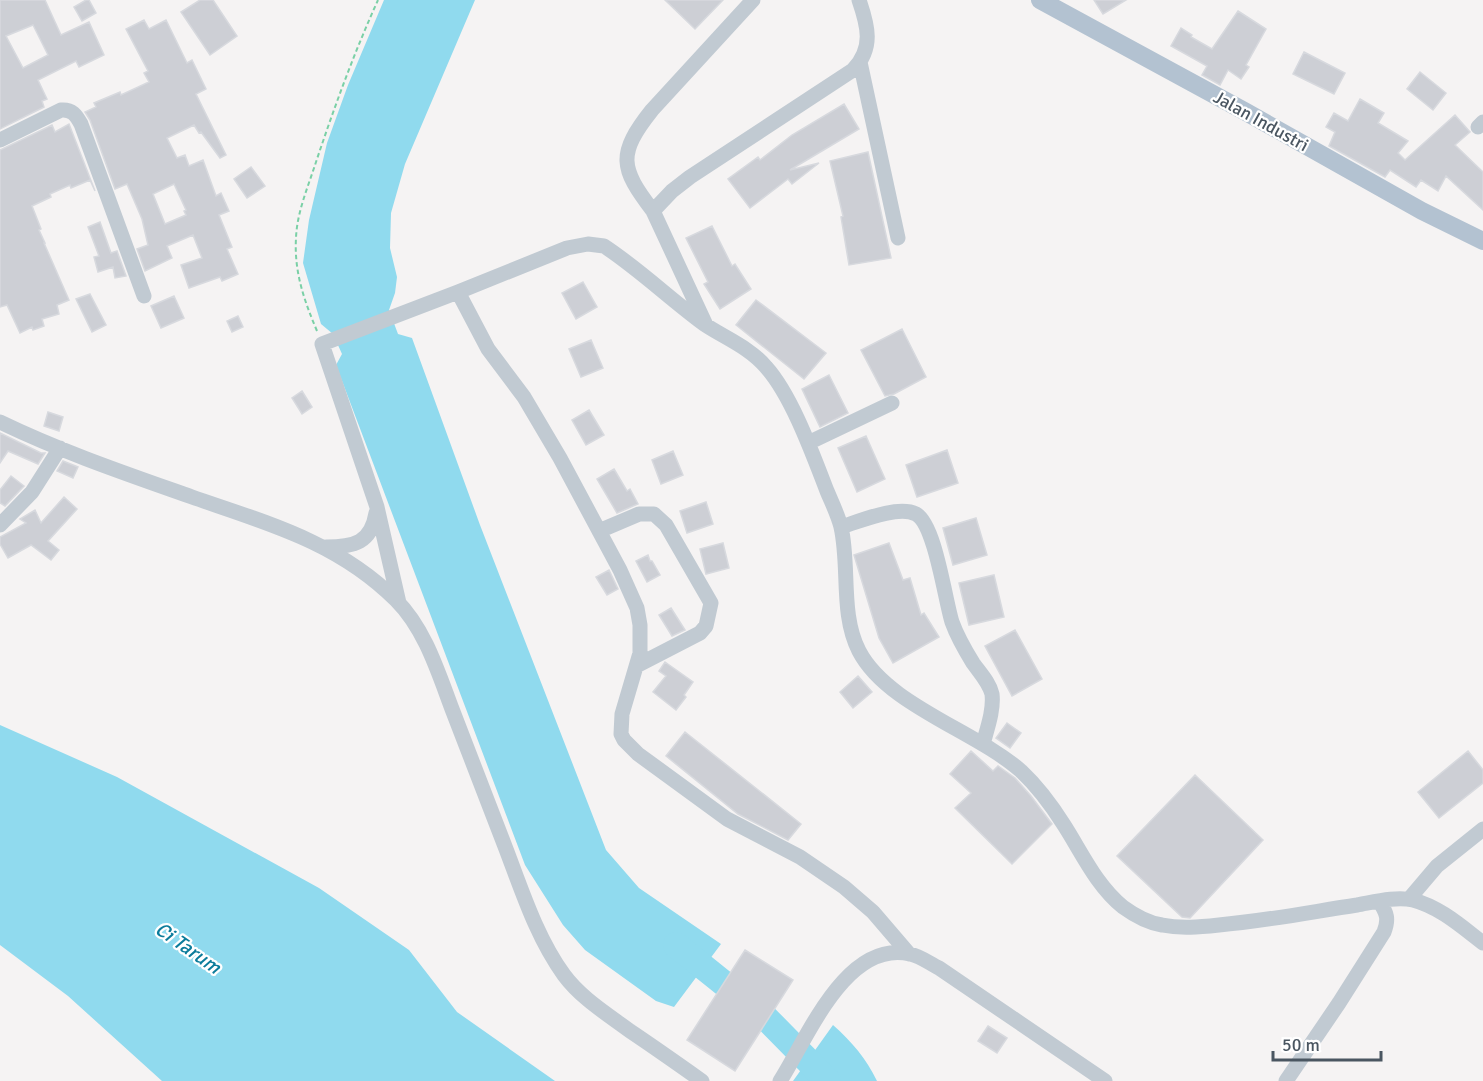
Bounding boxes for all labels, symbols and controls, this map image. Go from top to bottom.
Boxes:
street label: Jalan Industri [1210,86,1312,156]
water label: Ci Tarum [150,916,227,980]
scale bar [1273,1024,1381,1062]
text: 50 m [1282,1034,1320,1056]

